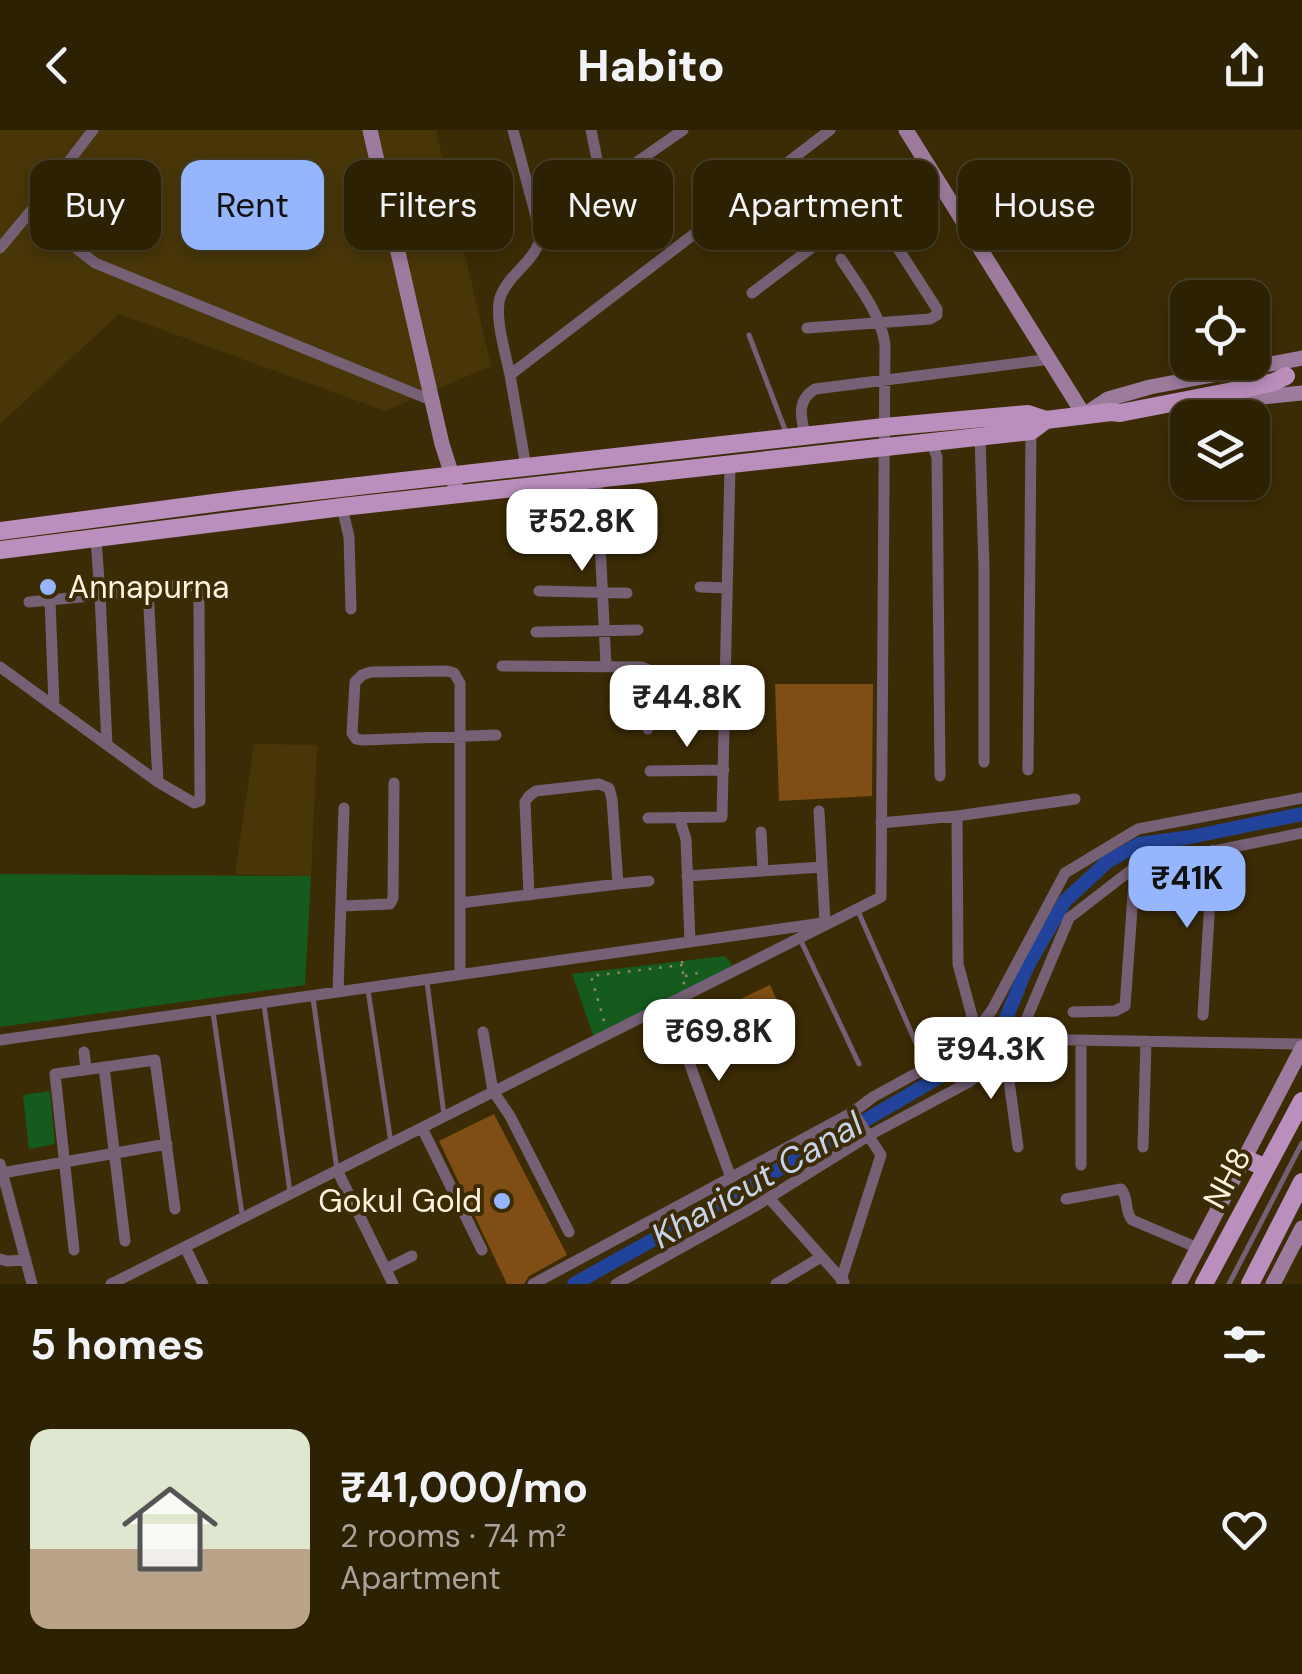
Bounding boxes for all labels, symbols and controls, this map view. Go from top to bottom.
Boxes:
text: Habito [577,36,725,95]
icon: back [30,38,85,93]
icon: share [1217,38,1272,93]
chip: Buy [30,160,161,250]
chip: Rent [181,160,324,250]
chip: Filters [344,160,513,250]
chip: New [533,160,673,250]
chip: Apartment [693,160,938,250]
chip: House [958,160,1131,250]
map controls [1170,280,1270,500]
button: locate [1170,280,1270,380]
button: layers [1170,400,1270,500]
pin: ₹52.8K [501,489,663,574]
text: ₹52.8K [528,500,636,542]
place label: Annapurna [68,566,229,608]
marker: Annapurna [37,576,59,598]
pin: ₹44.8K [606,665,768,750]
text: ₹44.8K [632,676,742,718]
pin: ₹41K [1128,846,1246,931]
text: ₹41K [1150,857,1224,899]
pin: ₹69.8K [638,999,800,1084]
text: ₹69.8K [665,1010,773,1052]
pin: ₹94.3K [910,1017,1072,1102]
text: ₹94.3K [936,1028,1046,1070]
water label: Kharicut Canal [643,1100,872,1259]
street label: NH8 [1194,1140,1260,1216]
place label: Gokul Gold [318,1180,482,1222]
marker: Gokul Gold [491,1190,513,1212]
text: 5 homes [30,1317,205,1372]
icon: filters [1217,1317,1272,1372]
text: ₹41,000/mo [340,1460,588,1515]
icon: home [110,1469,230,1589]
icon: heart [1217,1502,1272,1557]
text: 2 rooms · 74 m² [340,1515,566,1557]
text: Apartment [340,1557,501,1599]

